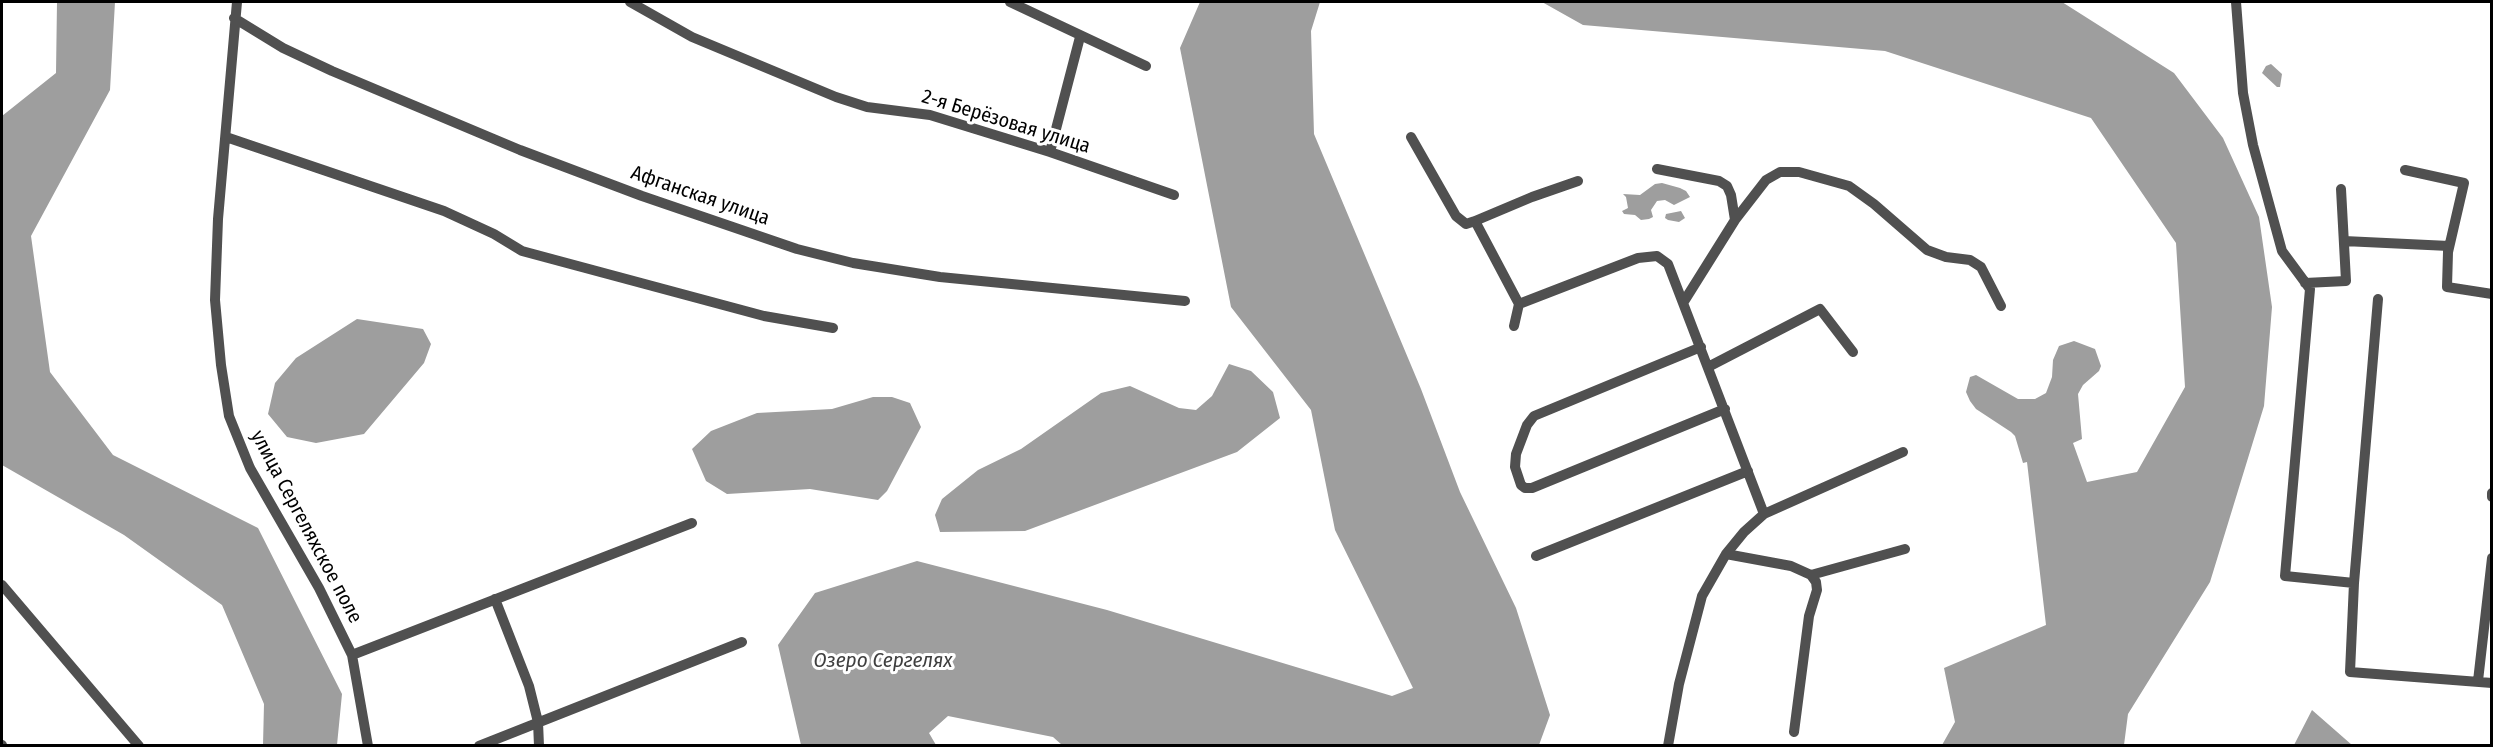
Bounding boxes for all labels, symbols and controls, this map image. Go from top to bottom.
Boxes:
street label: 2-я Берёзовая улица [919,85,1093,159]
street label: Афганская улица [628,161,772,231]
street label: улица Сергеляхское поле [245,427,367,627]
water label: Озеро Сергелях [813,648,953,674]

